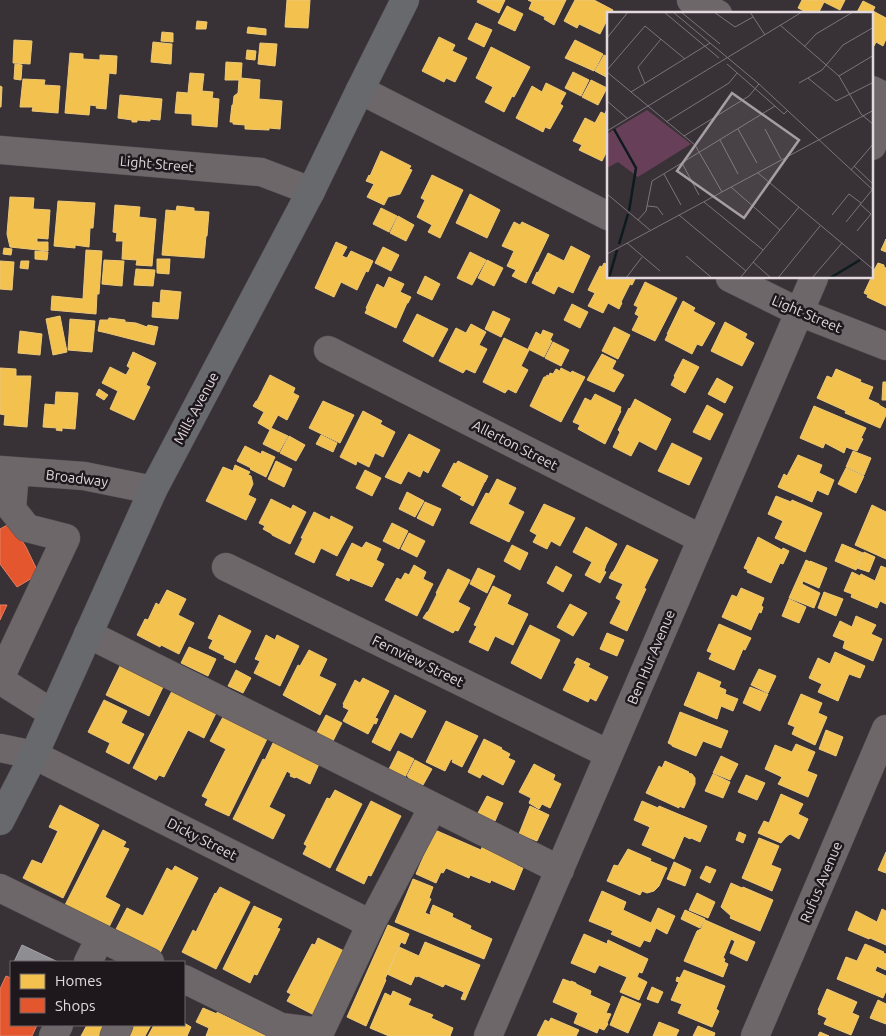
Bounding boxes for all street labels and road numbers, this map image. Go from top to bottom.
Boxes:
street label: Light Street [119,153,195,175]
street label: Light Street [770,292,845,336]
street label: Mills Avenue [170,369,222,447]
street label: Allerton Street [470,417,561,474]
street label: Broadway [45,466,109,490]
street label: Ben Hur Avenue [624,607,678,707]
street label: Fernview Street [370,632,467,690]
street label: Dicky Street [165,815,240,864]
street label: Rufus Avenue [797,839,845,925]

